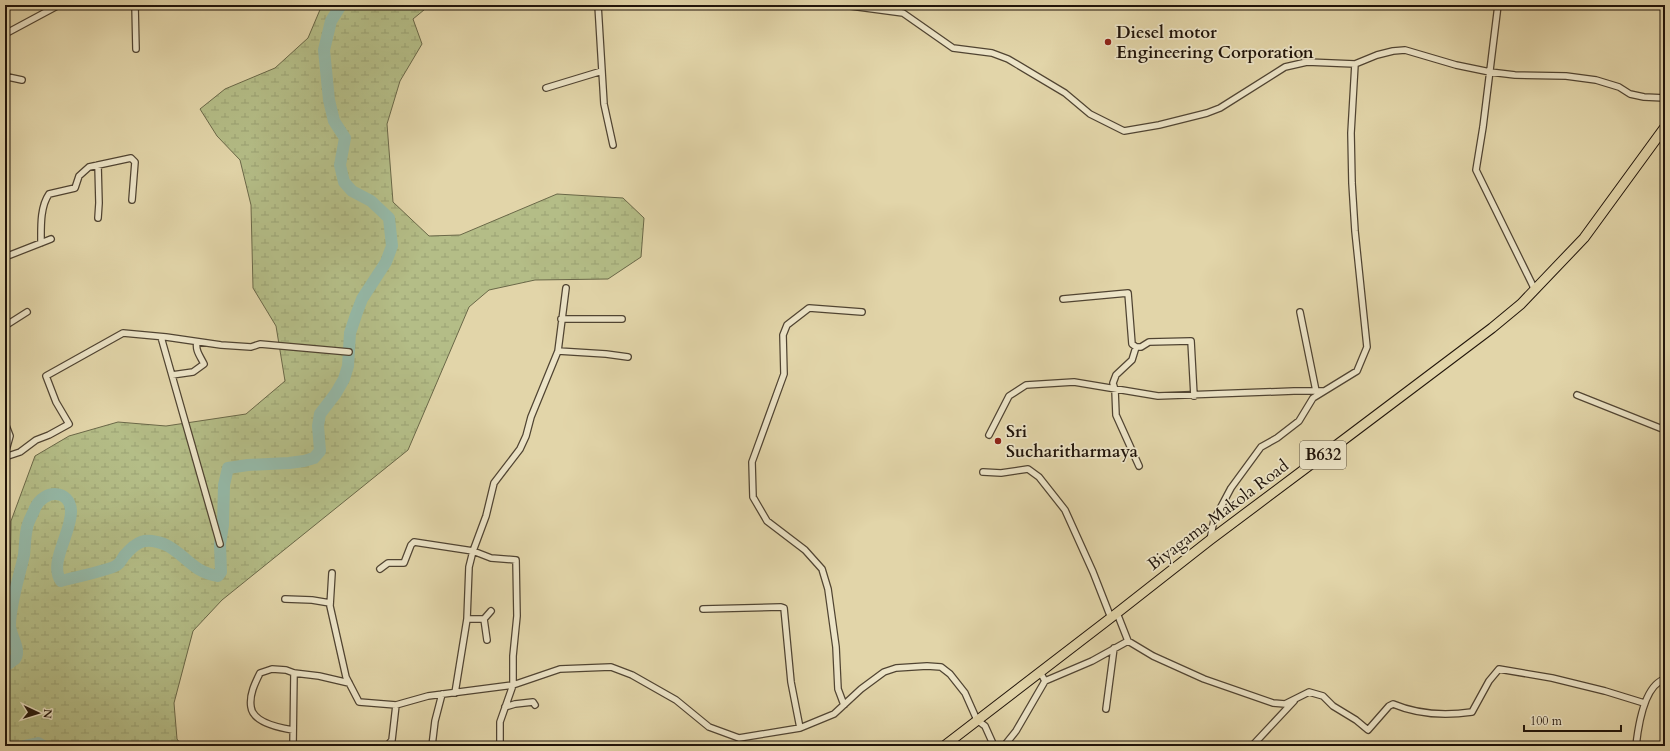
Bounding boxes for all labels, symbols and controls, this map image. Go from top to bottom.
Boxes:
place label: Diesel motor Engineering Corporation [1116,21,1314,64]
marker: Diesel motor Engineering Corporation [1103,37,1113,47]
place label: Sri Sucharitharmaya [1006,420,1139,463]
marker: Sri Sucharitharmaya [993,436,1003,446]
road number: B632 [1300,441,1346,469]
street label: Biyagama Makola Road [1143,454,1293,576]
north arrow [18,693,58,733]
scale bar [1524,707,1621,733]
text: N [40,708,55,719]
text: 100 m [1530,713,1563,729]

